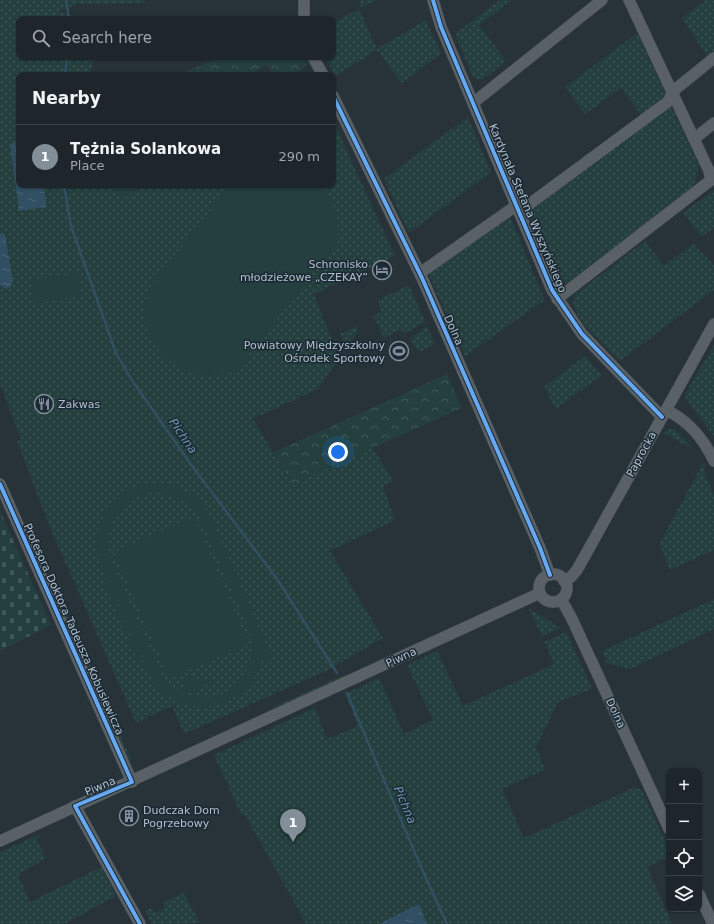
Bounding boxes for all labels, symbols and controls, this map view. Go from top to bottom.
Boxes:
search box [16,16,336,60]
icon: search [30,27,52,49]
text: Search here [62,29,152,47]
text: Nearby [32,88,101,108]
street label: Kardynała Stefana Wyszyńskiego [486,122,569,295]
text: Tężnia Solankowa [70,140,221,158]
text: 1 [40,149,50,164]
text: 290 m [278,149,320,164]
text: Place [70,158,105,173]
place label: Schronisko młodzieżowe „CZEKAY” [240,258,368,284]
hotel icon: Schronisko młodzieżowe „CZEKAY” [371,259,393,281]
street label: Dolna [441,313,466,347]
place label: Powiatowy Międzyszkolny Ośrodek Sportowy [244,339,385,365]
sports icon: Powiatowy Międzyszkolny Ośrodek Sportowy [388,340,410,362]
restaurant icon: Zakwas [33,393,55,415]
place label: Zakwas [58,398,100,411]
water label: Pichna [166,416,200,456]
street label: Paprocka [624,429,659,479]
your location [328,442,348,462]
street label: Profesora Doktora Tadeusza Kobusiewicza [21,521,126,737]
street label: Piwna [384,645,419,670]
street label: Dolna [603,696,628,730]
map controls [666,768,702,912]
button: + [666,768,702,804]
street label: Piwna [83,774,118,799]
water label: Pichna [391,784,419,826]
place label: Dudczak Dom Pogrzebowy [143,804,220,830]
button: − [666,804,702,840]
building icon: Dudczak Dom Pogrzebowy [118,805,140,827]
pin: 1 [280,809,306,842]
button: locate [666,840,702,876]
button: layers [666,876,702,912]

